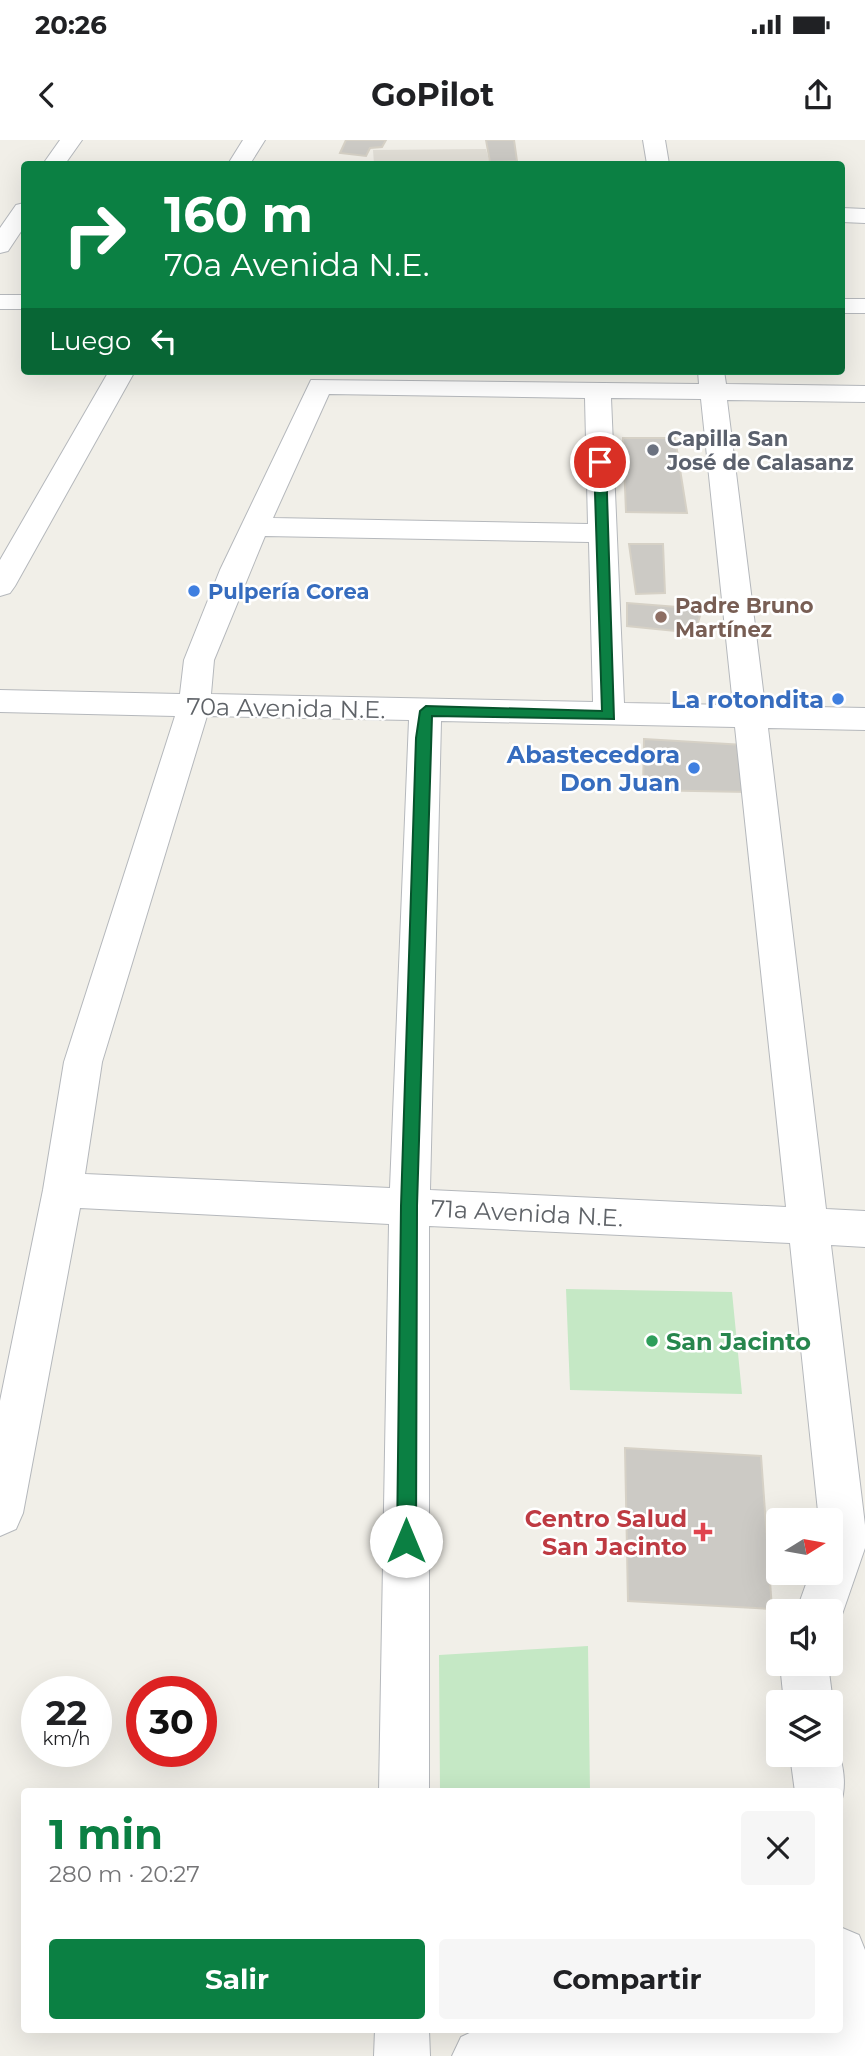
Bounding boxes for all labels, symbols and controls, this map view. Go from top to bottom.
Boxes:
text: 20:26 [35,9,107,41]
text: GoPilot [371,75,494,114]
icon: back [28,76,66,114]
icon: share [799,76,837,114]
text: 160 m [164,185,313,244]
icon: right [49,189,140,280]
text: 70a Avenida N.E. [164,245,429,284]
icon: left [145,322,183,360]
text: Luego [49,325,131,357]
place label: Capilla San José de Calasanz [666,426,854,475]
pin [570,432,630,492]
marker: Capilla San José de Calasanz [645,442,661,458]
icon: arrive [581,443,619,481]
place label: Pulpería Corea [208,579,369,604]
marker: Pulpería Corea [186,583,202,599]
place label: Padre Bruno Martínez [675,593,814,642]
marker: Padre Bruno Martínez [653,609,669,625]
place label: La rotondita [671,685,824,714]
marker: La rotondita [830,691,846,707]
street label: 70a Avenida N.E. [186,692,386,724]
place label: Abastecedora Don Juan [506,740,680,797]
marker: Abastecedora Don Juan [686,760,702,776]
street label: 71a Avenida N.E. [430,1193,624,1233]
place label: San Jacinto [666,1327,811,1356]
marker: San Jacinto [644,1333,660,1349]
position arrow [369,1504,443,1578]
place label: Centro Salud San Jacinto [525,1504,687,1561]
north arrow [766,1508,844,1586]
map controls [766,1508,843,1767]
marker: Centro Salud San Jacinto [693,1522,713,1542]
button: sound [766,1599,843,1676]
speed limit sign: 30 [126,1676,217,1767]
button: layers [766,1690,843,1767]
text: 22 [46,1691,87,1734]
text: km/h [42,1728,91,1750]
text: 1 min [49,1808,163,1860]
button: close [741,1811,815,1885]
text: 280 m · 20:27 [49,1860,200,1888]
button: Salir [49,1939,425,2019]
button: Compartir [439,1939,815,2019]

